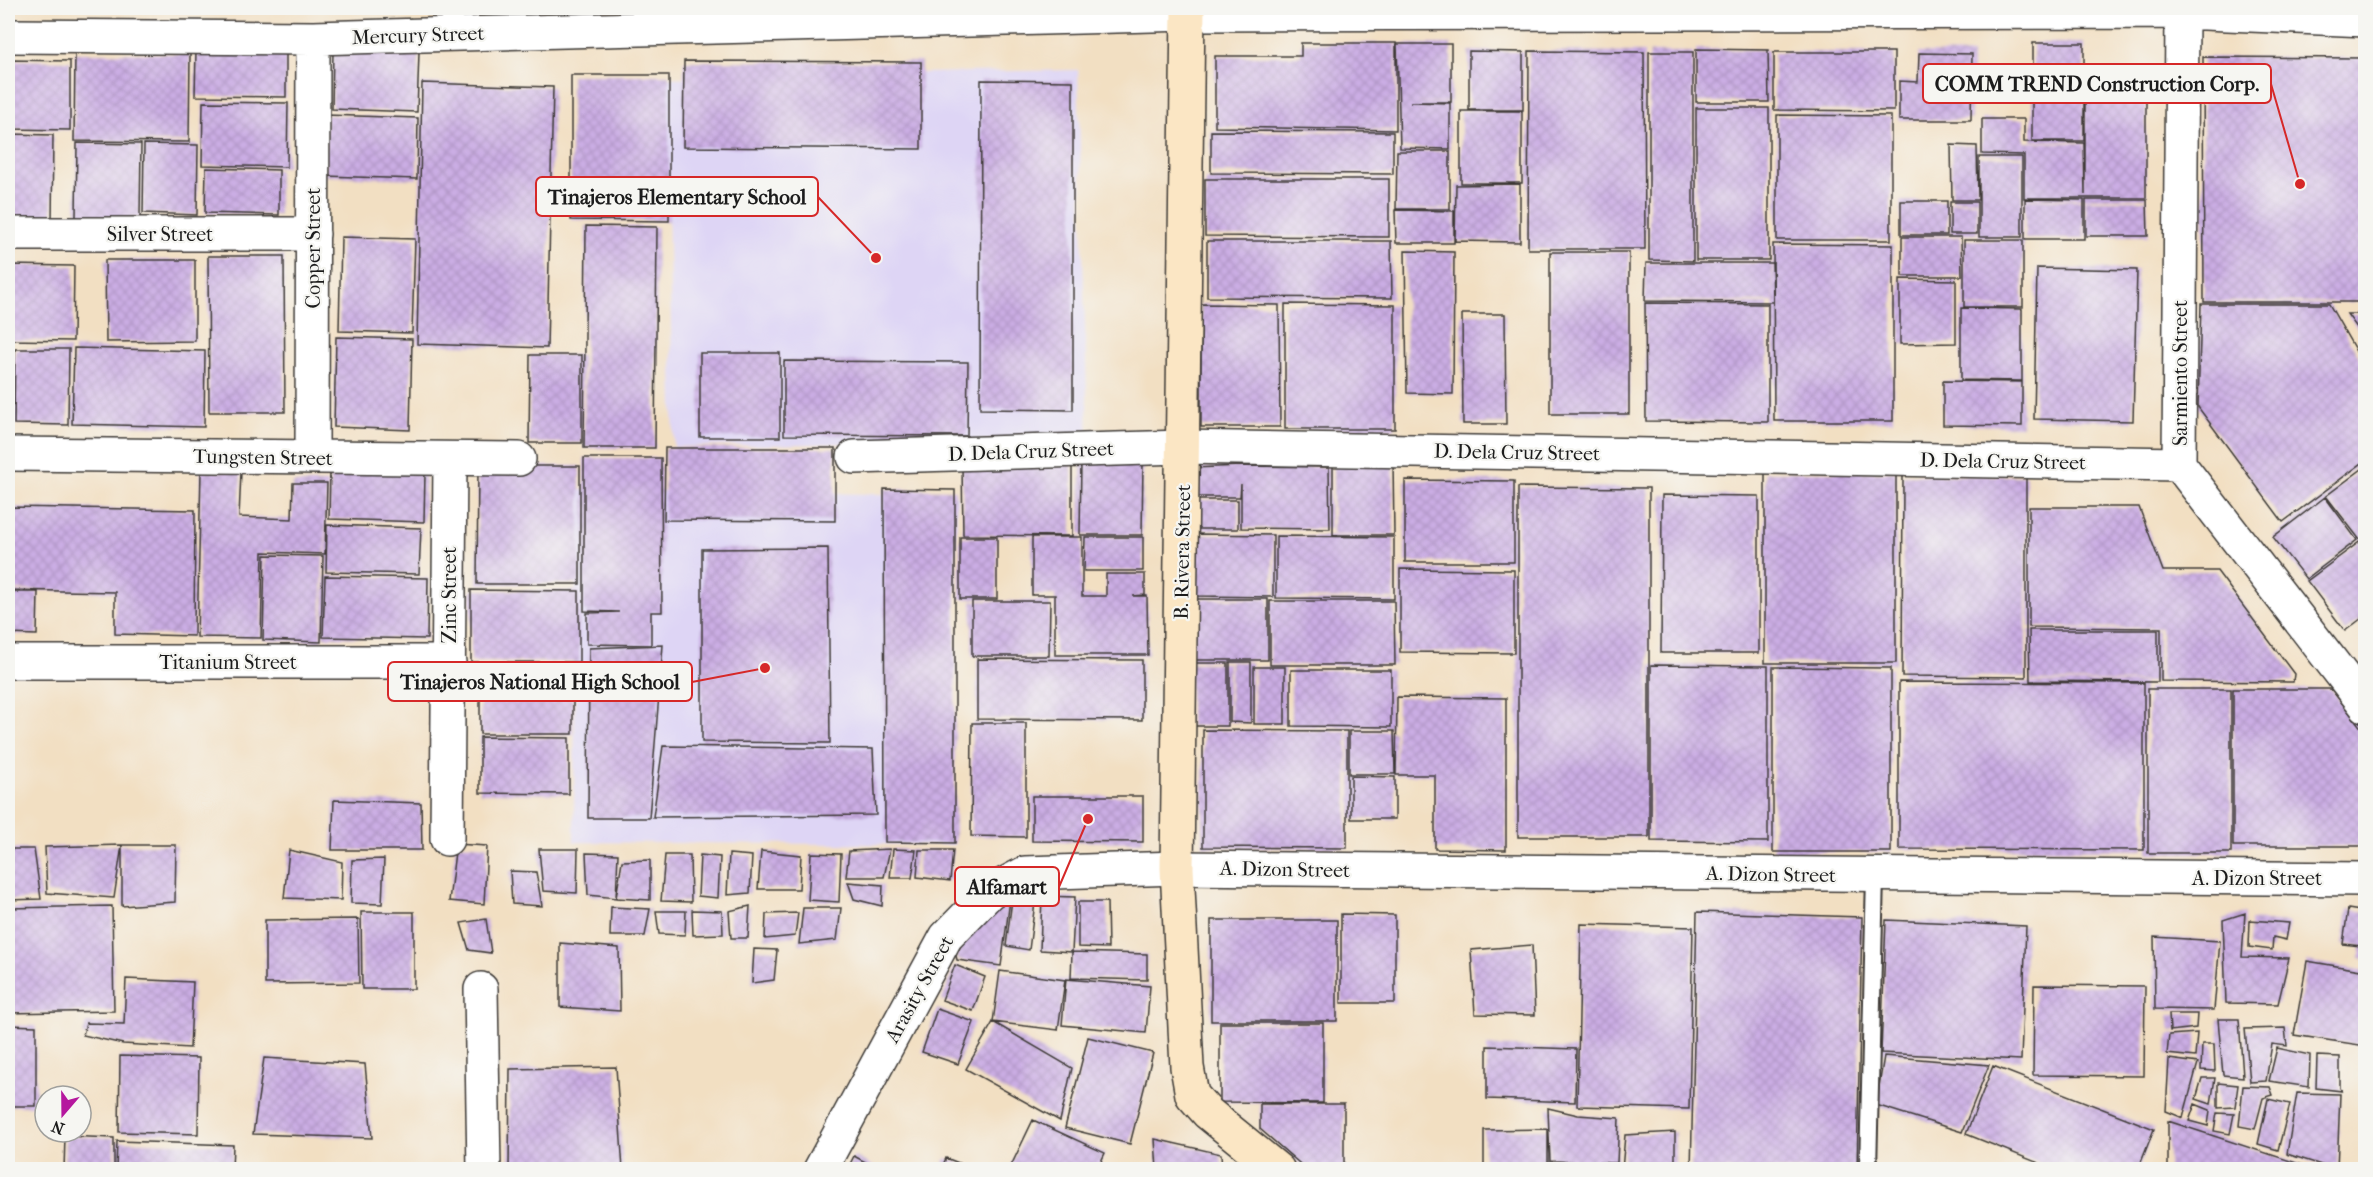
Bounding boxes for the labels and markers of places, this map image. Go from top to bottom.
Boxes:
callout: COMM TREND Construction Corp. [1923,64,2271,103]
callout: Tinajeros Elementary School [536,177,818,216]
callout: Tinajeros National High School [388,662,692,701]
callout: Alfamart [955,867,1059,906]

